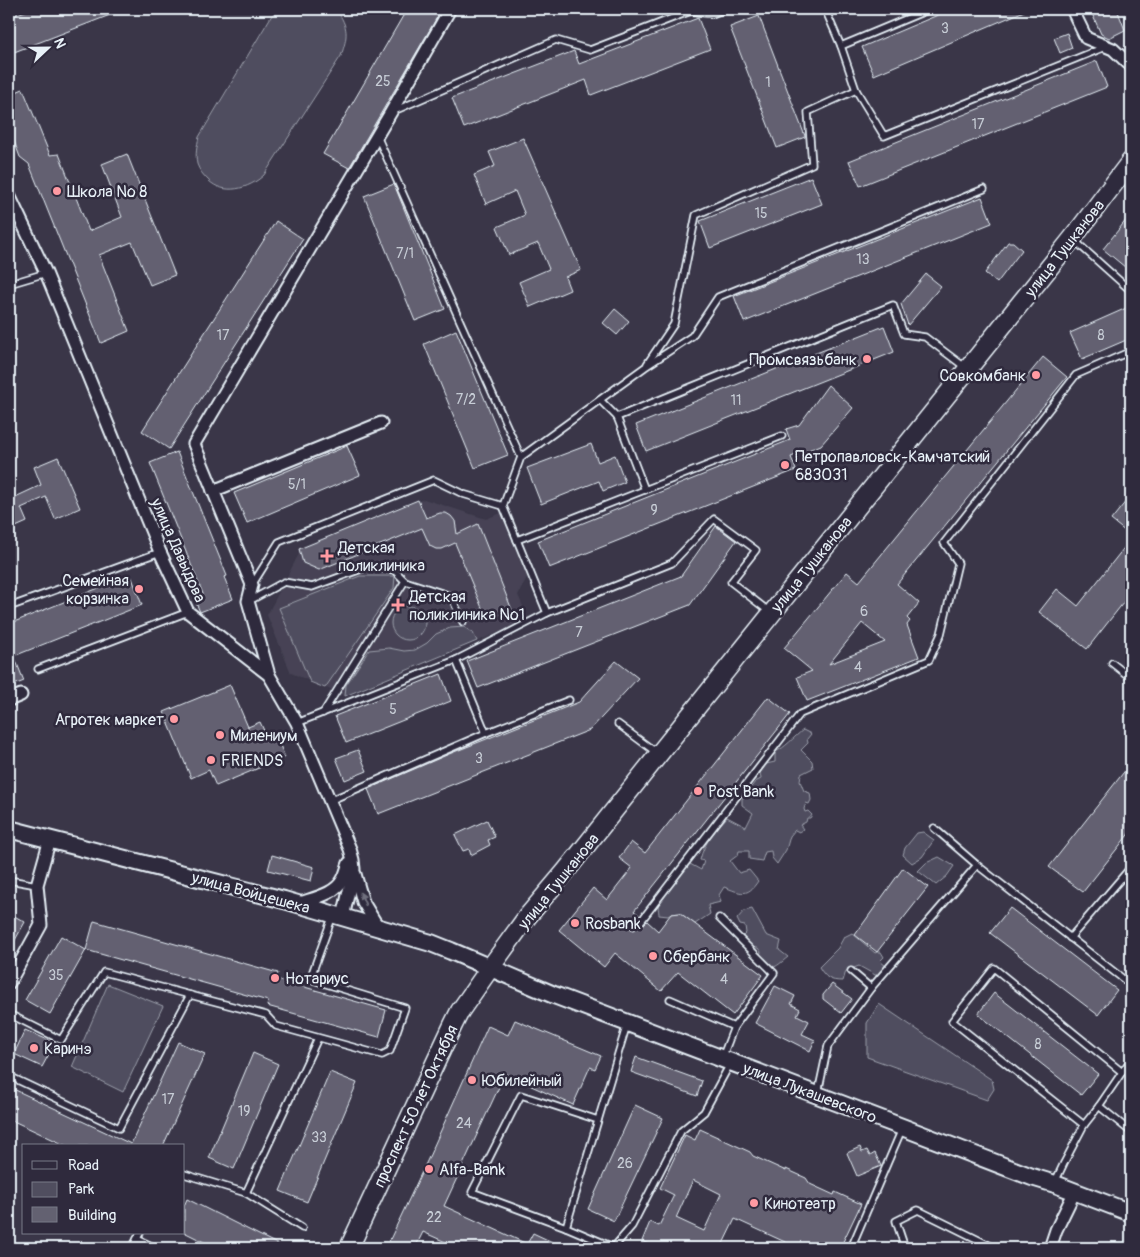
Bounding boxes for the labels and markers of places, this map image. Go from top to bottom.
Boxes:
place label: Школа № 8 [67,182,147,202]
marker: Школа № 8 [51,185,63,197]
place label: Промсвязьбанк [749,350,857,370]
marker: Промсвязьбанк [861,353,873,365]
place label: Совкомбанк [939,366,1026,386]
marker: Совкомбанк [1030,369,1042,381]
place label: Петропавловск-Камчатский 683031 [795,447,990,485]
marker: Петропавловск-Камчатский 683031 [779,459,791,471]
place label: Детская поликлиника [337,538,425,576]
marker: Детская поликлиника [320,549,334,563]
place label: Семейная корзинка [62,571,129,609]
marker: Семейная корзинка [133,583,145,595]
place label: Детская поликлиника №1 [408,587,525,625]
marker: Детская поликлиника №1 [391,598,405,612]
place label: Агротек маркет [55,710,164,730]
marker: Агротек маркет [168,713,180,725]
place label: Милениум [230,726,297,746]
marker: Милениум [214,729,226,741]
place label: FRIENDS [221,751,283,771]
marker: FRIENDS [205,754,217,766]
place label: Post Bank [708,782,775,802]
marker: Post Bank [692,785,704,797]
place label: Rosbank [585,914,641,934]
marker: Rosbank [569,917,581,929]
place label: Сбербанк [663,947,730,967]
marker: Сбербанк [647,950,659,962]
place label: Нотариус [285,969,349,989]
marker: Нотариус [269,972,281,984]
place label: Каринэ [44,1039,92,1059]
marker: Каринэ [28,1042,40,1054]
place label: Юбилейный [482,1071,562,1091]
marker: Юбилейный [466,1074,478,1086]
place label: Alfa-Bank [439,1160,505,1180]
marker: Alfa-Bank [423,1163,435,1175]
place label: Кинотеатр [764,1194,836,1214]
marker: Кинотеатр [748,1197,760,1209]

